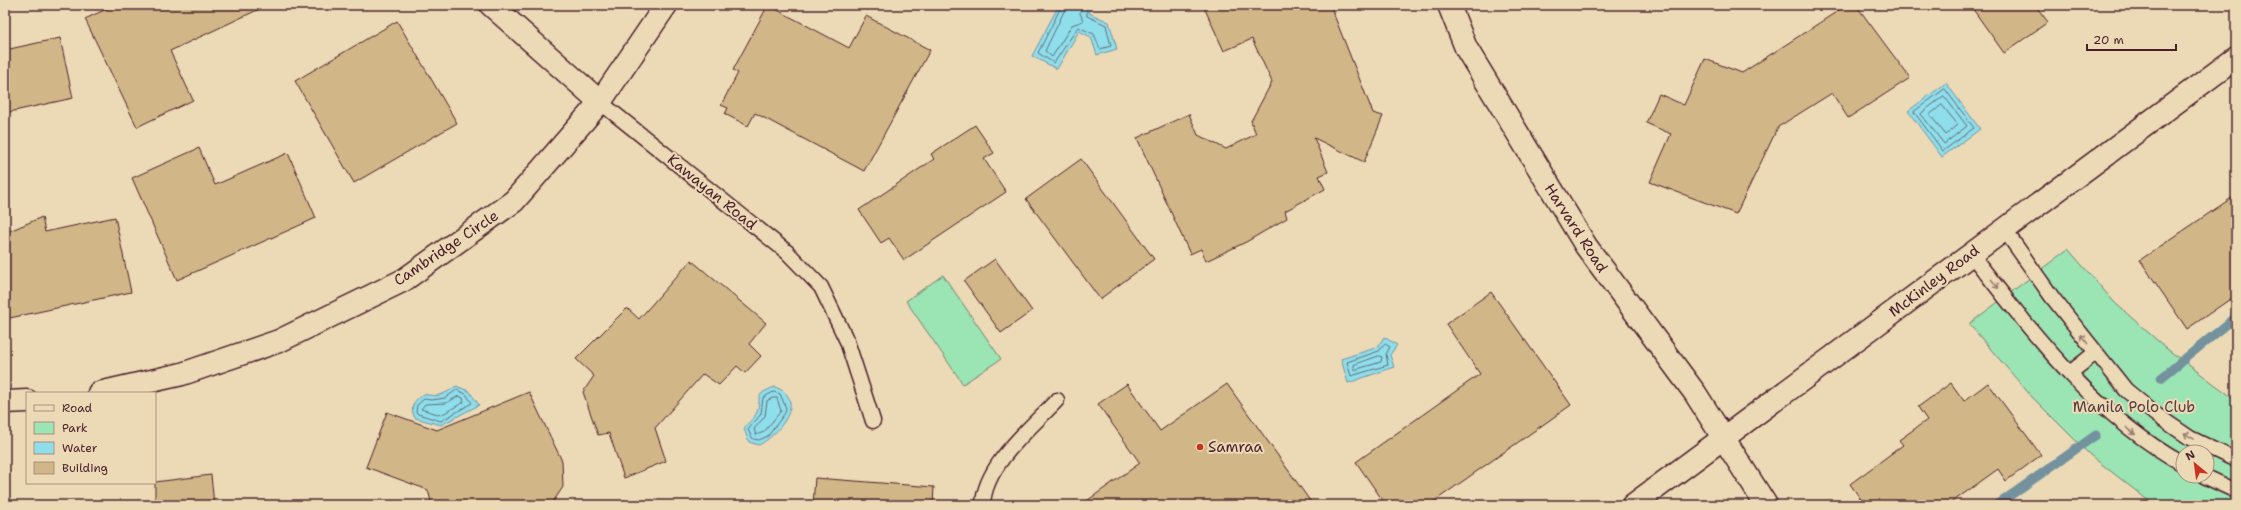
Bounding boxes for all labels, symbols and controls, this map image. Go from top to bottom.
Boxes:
scale bar [2087,26,2176,52]
text: 20 m [2093,32,2124,48]
street label: Kawayan Road [663,150,761,235]
street label: Harvard Road [1540,180,1613,277]
street label: Cambridge Circle [390,206,502,290]
street label: McKinley Road [1885,240,1984,322]
one-way arrow [1991,279,1999,290]
one-way arrow [2080,334,2089,345]
legend [26,392,156,484]
park label: Manila Polo Club [2073,397,2195,417]
text: Road [62,400,93,416]
text: Park [62,420,88,436]
one-way arrow [2125,426,2136,435]
one-way arrow [2183,432,2195,440]
place label: Samraa [1208,437,1264,457]
text: Water [62,440,98,456]
marker: Samraa [1195,442,1205,452]
north arrow [2175,444,2215,484]
text: N [2183,447,2198,464]
text: Building [62,460,108,476]

